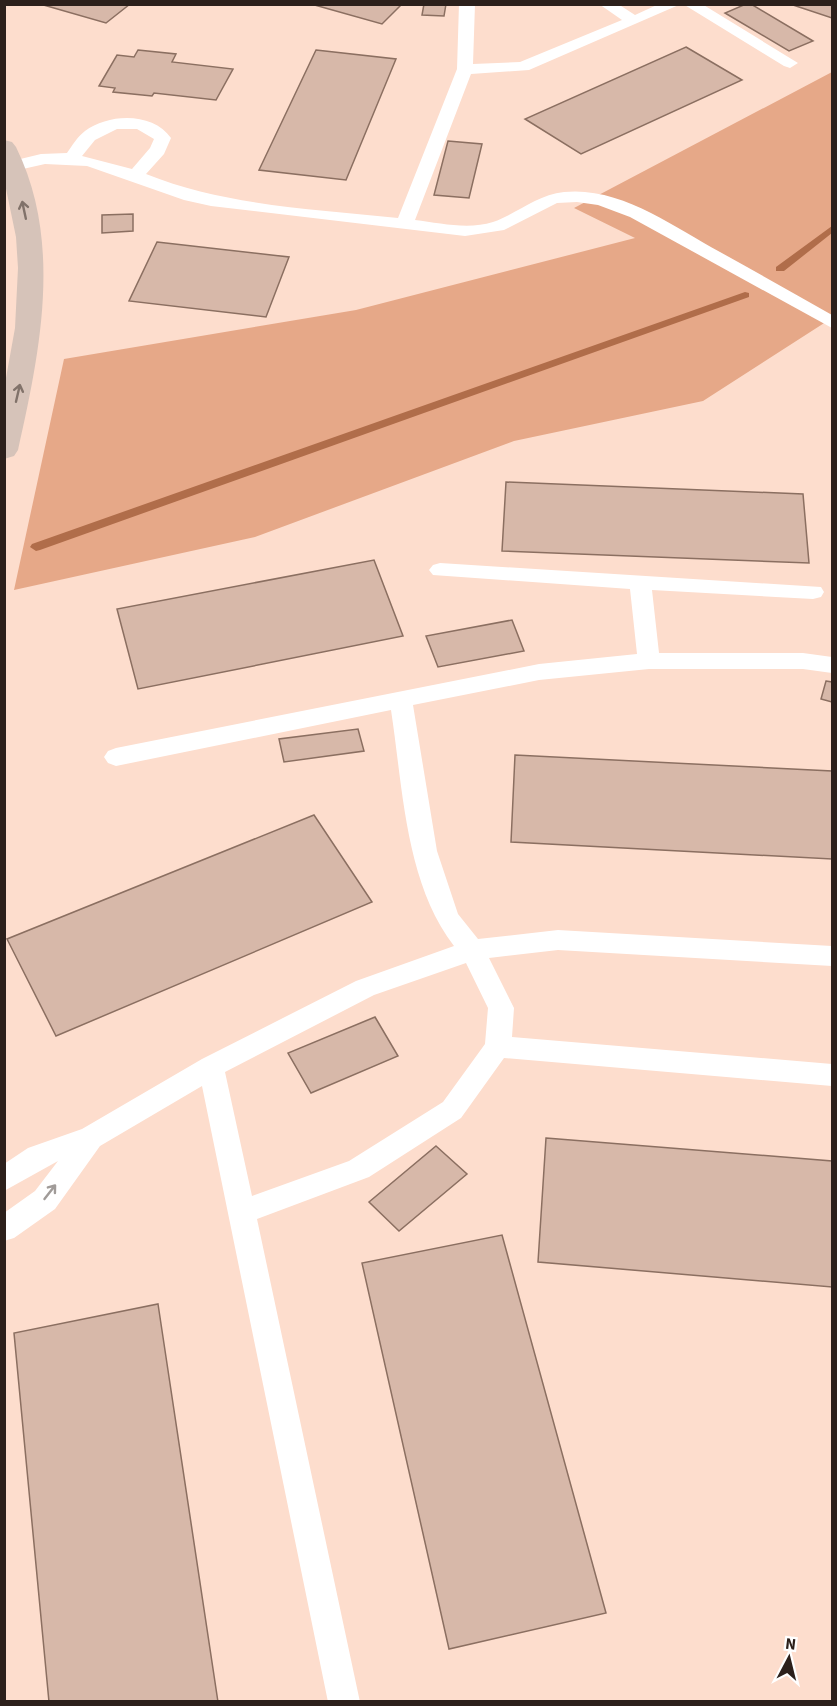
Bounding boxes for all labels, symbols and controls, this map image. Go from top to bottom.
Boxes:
one-way arrow [17,200,29,219]
one-way arrow [12,383,24,402]
one-way arrow [44,1184,57,1200]
north arrow [759,1628,819,1688]
text: N [784,1633,797,1656]

